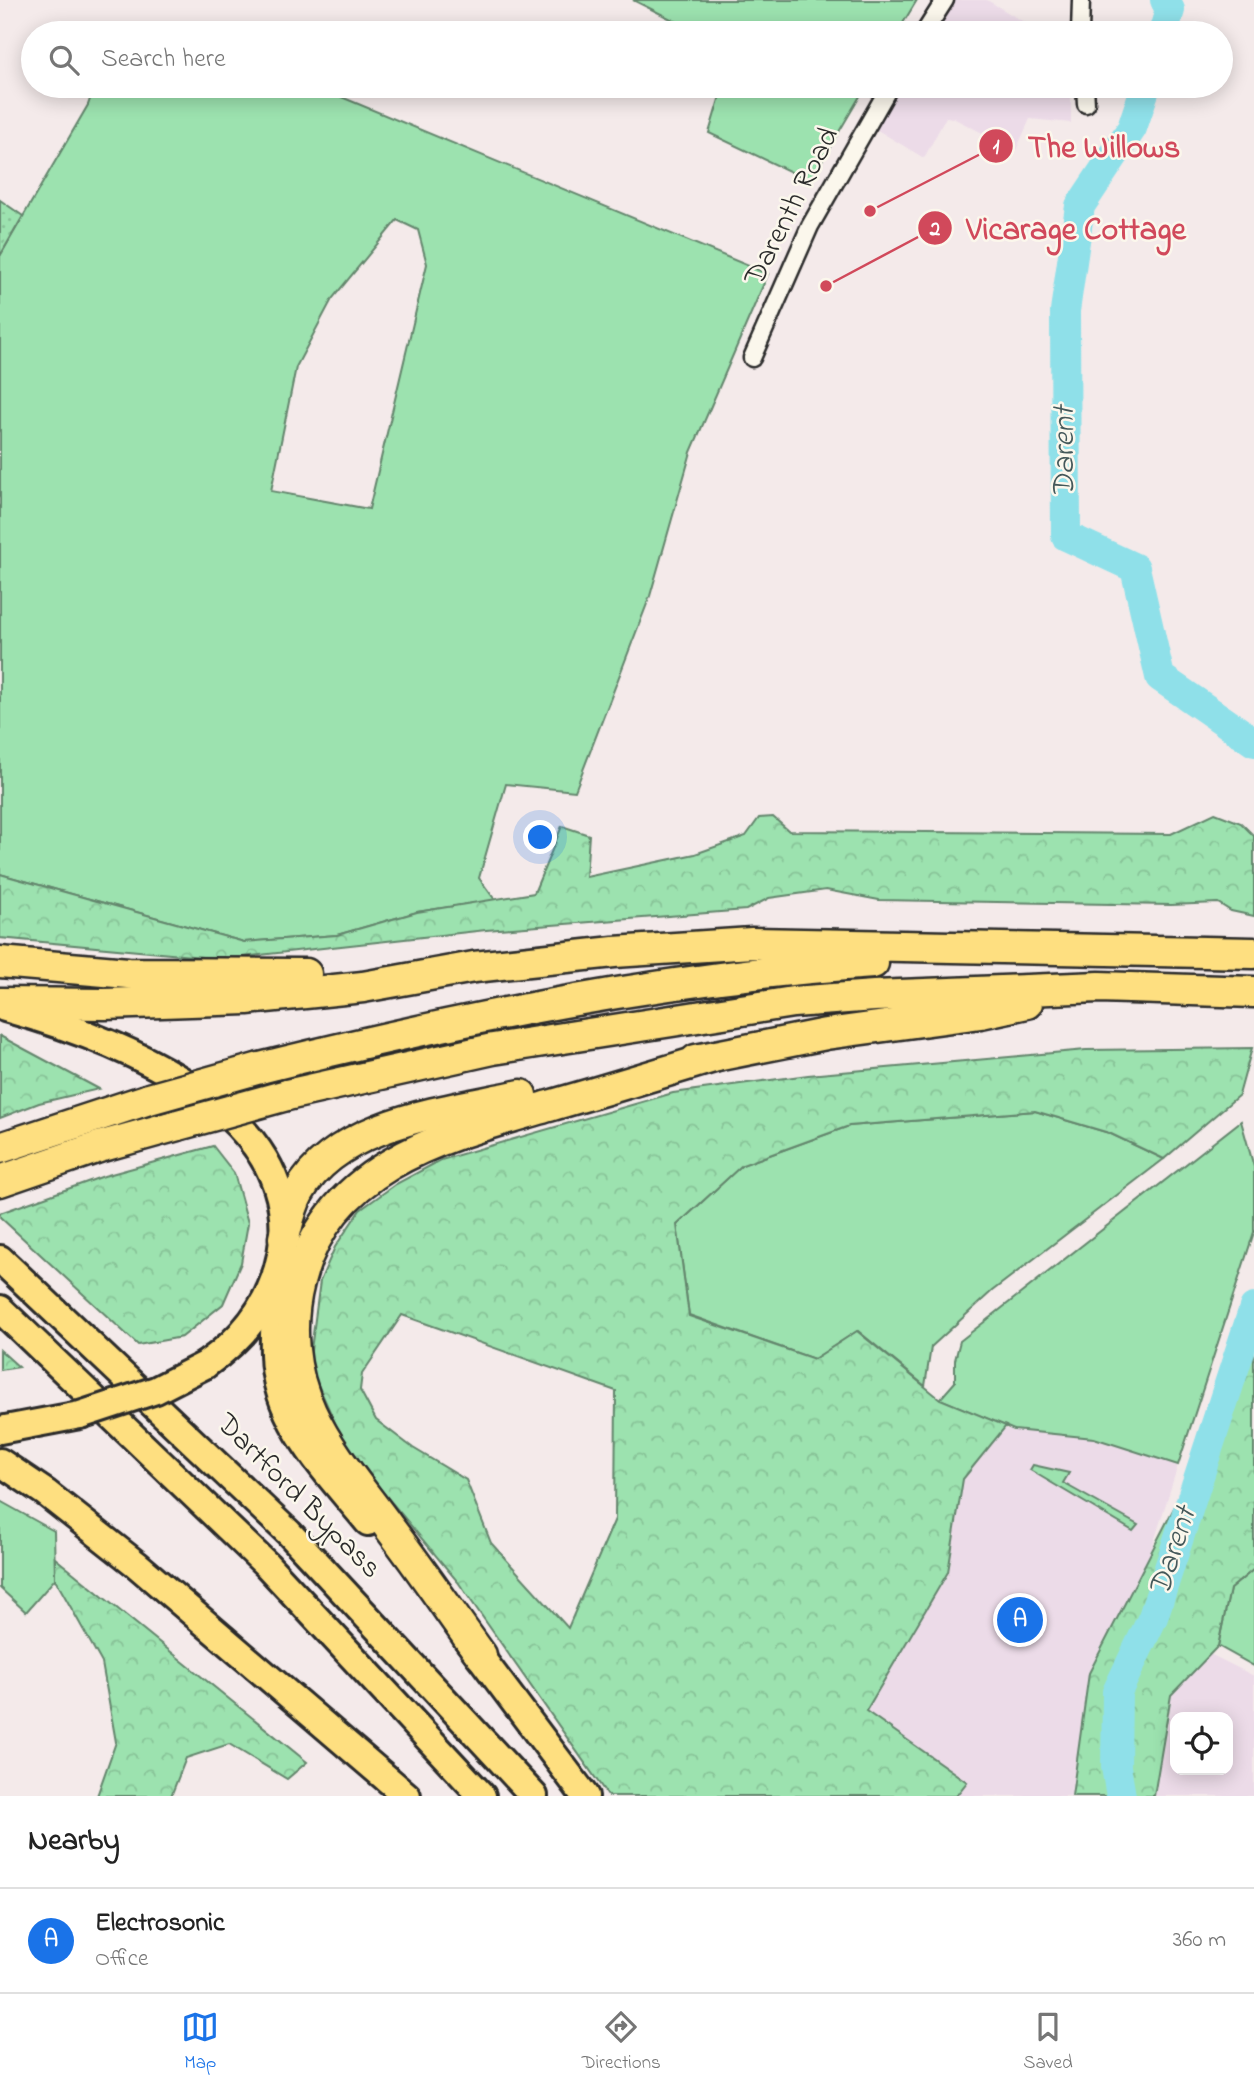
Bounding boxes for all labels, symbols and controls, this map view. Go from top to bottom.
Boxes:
search box [21,21,1233,98]
icon: search [45,41,83,79]
text: Search here [101,41,226,79]
callout: The Willows [979,119,1194,172]
street label: Darenth Road [734,120,852,295]
text: The Willows [1028,126,1180,173]
text: 1 [993,133,1000,163]
callout: Vicarage Cottage [918,201,1200,254]
text: Vicarage Cottage [965,208,1187,256]
text: 2 [929,215,941,245]
water label: Darent [1042,403,1089,498]
your location [523,820,557,854]
street label: Dartford Bypass [204,1403,391,1590]
water label: Darent [1138,1498,1211,1603]
pin: A [997,1594,1043,1646]
map controls [1170,1712,1233,1775]
button: locate [1170,1712,1233,1775]
text: Nearby [28,1820,120,1864]
text: Electrosonic [95,1905,224,1943]
text: A [44,1924,58,1957]
text: 360 m [1173,1924,1226,1957]
text: Office [95,1943,148,1976]
tab: Map [181,2008,219,2077]
tab: Directions [582,2008,661,2077]
tab: Saved [1023,2008,1073,2077]

